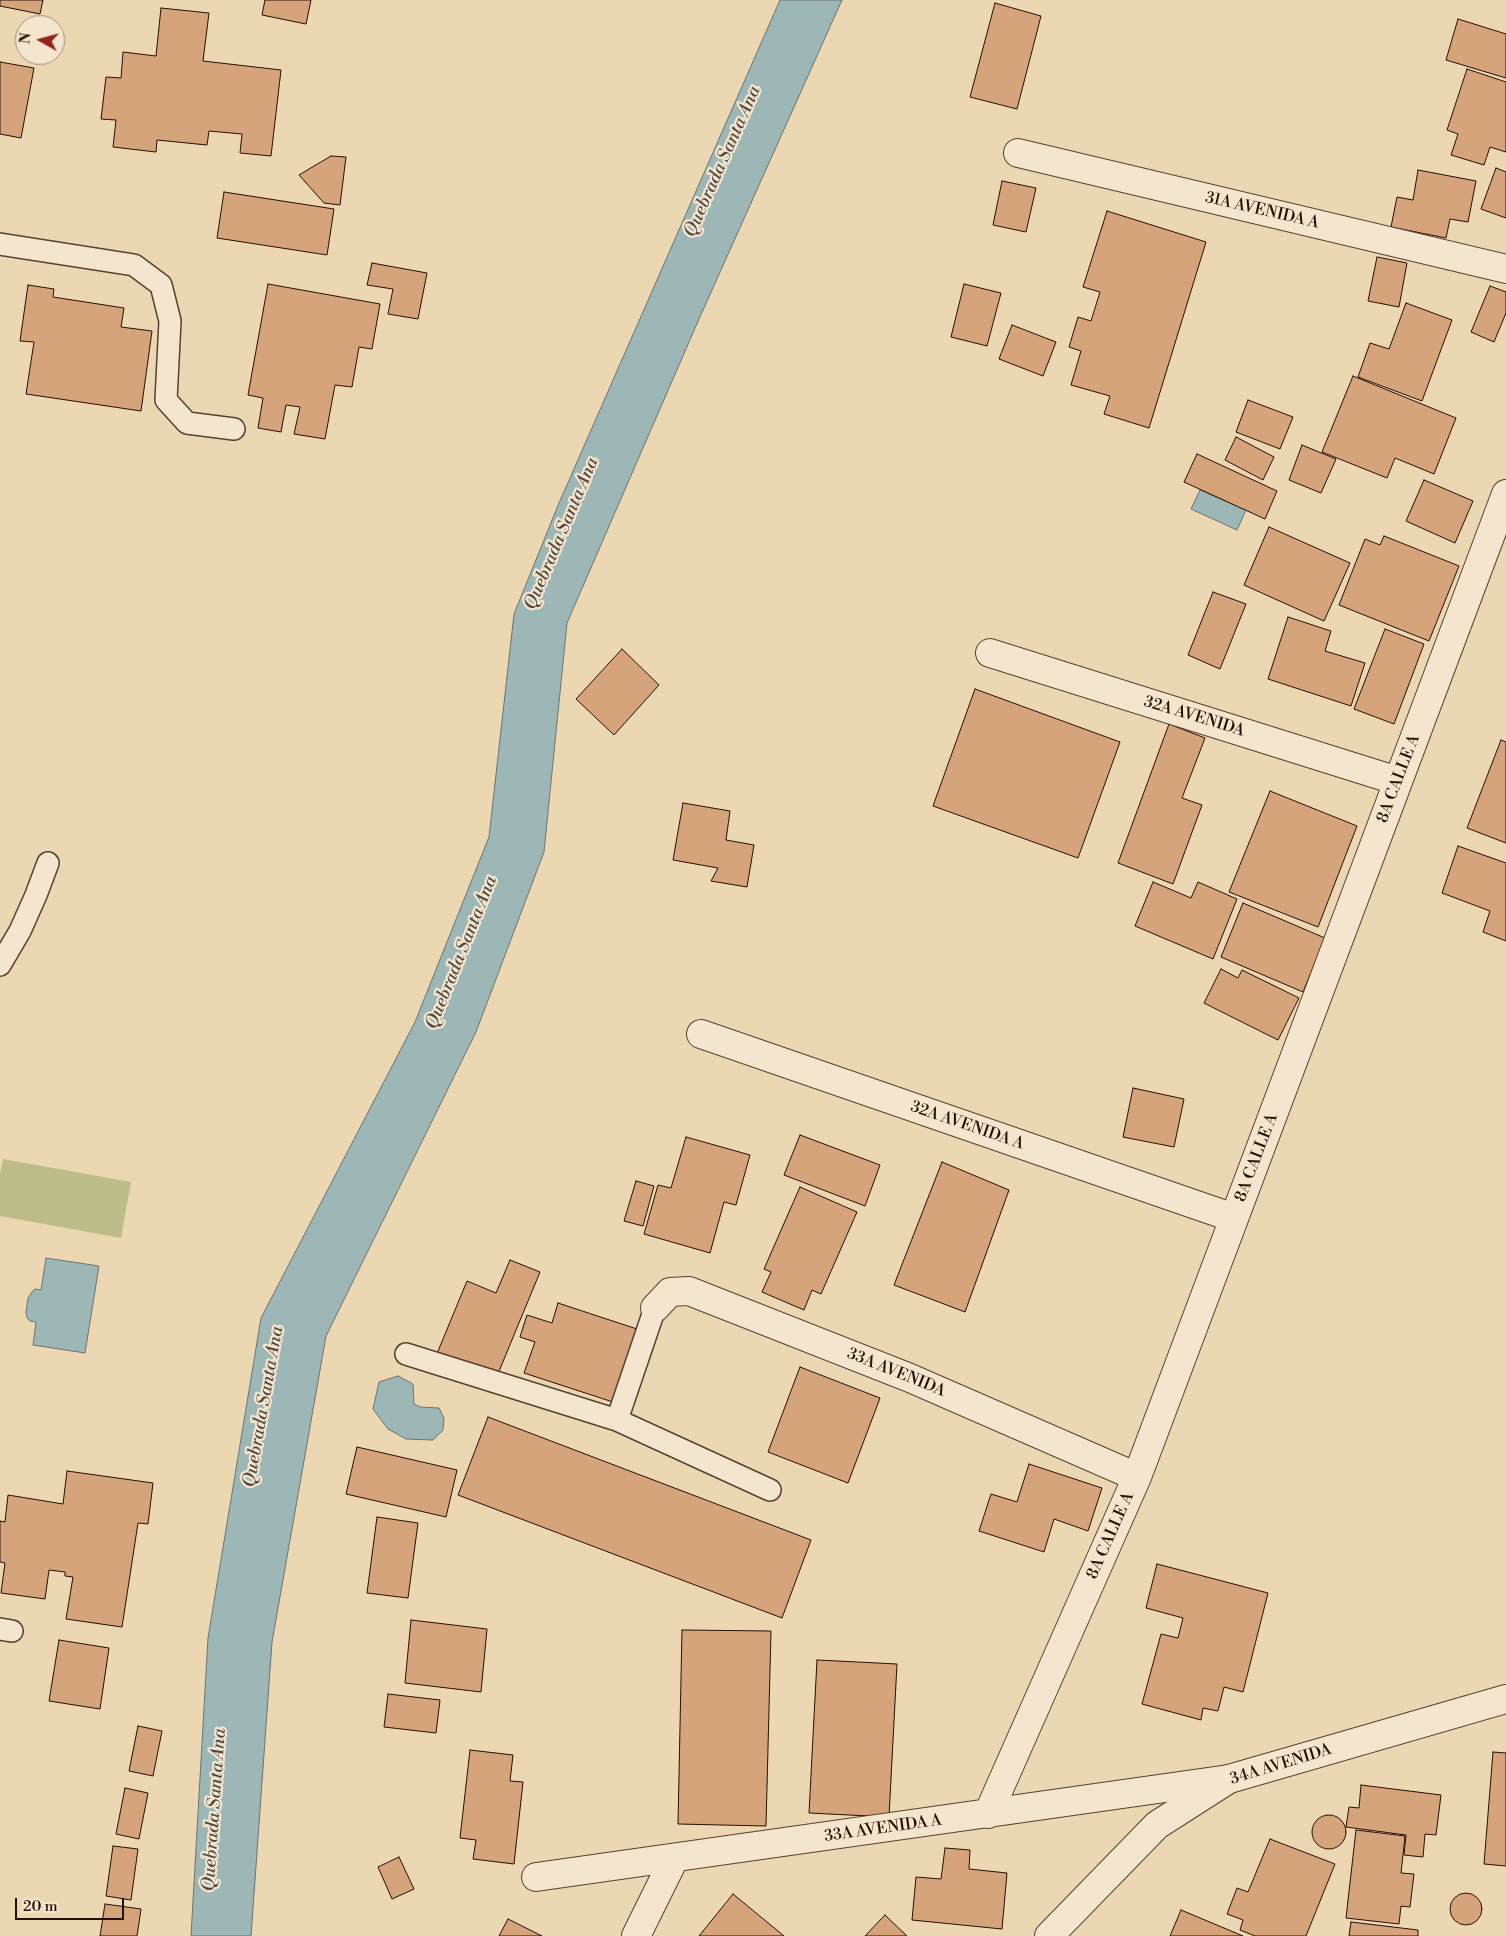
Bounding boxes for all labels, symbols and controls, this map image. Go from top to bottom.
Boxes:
north arrow [15,15,65,65]
text: N [16,32,36,45]
water label: Quebrada Santa Ana [680,83,766,241]
street label: 31A AVENIDA A [1203,189,1321,233]
water label: Quebrada Santa Ana [520,455,604,613]
street label: 32A AVENIDA [1141,693,1247,741]
street label: 8A CALLE A [1373,732,1425,826]
water label: Quebrada Santa Ana [421,873,503,1033]
street label: 32A AVENIDA A [908,1098,1026,1154]
street label: 8A CALLE A [1231,1111,1283,1205]
water label: Quebrada Santa Ana [239,1325,289,1489]
street label: 33A AVENIDA [844,1345,948,1401]
street label: 8A CALLE A [1083,1490,1139,1582]
water label: Quebrada Santa Ana [199,1728,231,1892]
street label: 34A AVENIDA [1228,1740,1334,1790]
street label: 33A AVENIDA A [823,1811,943,1847]
scale bar [18,1888,126,1920]
text: 20 m [23,1897,58,1916]

